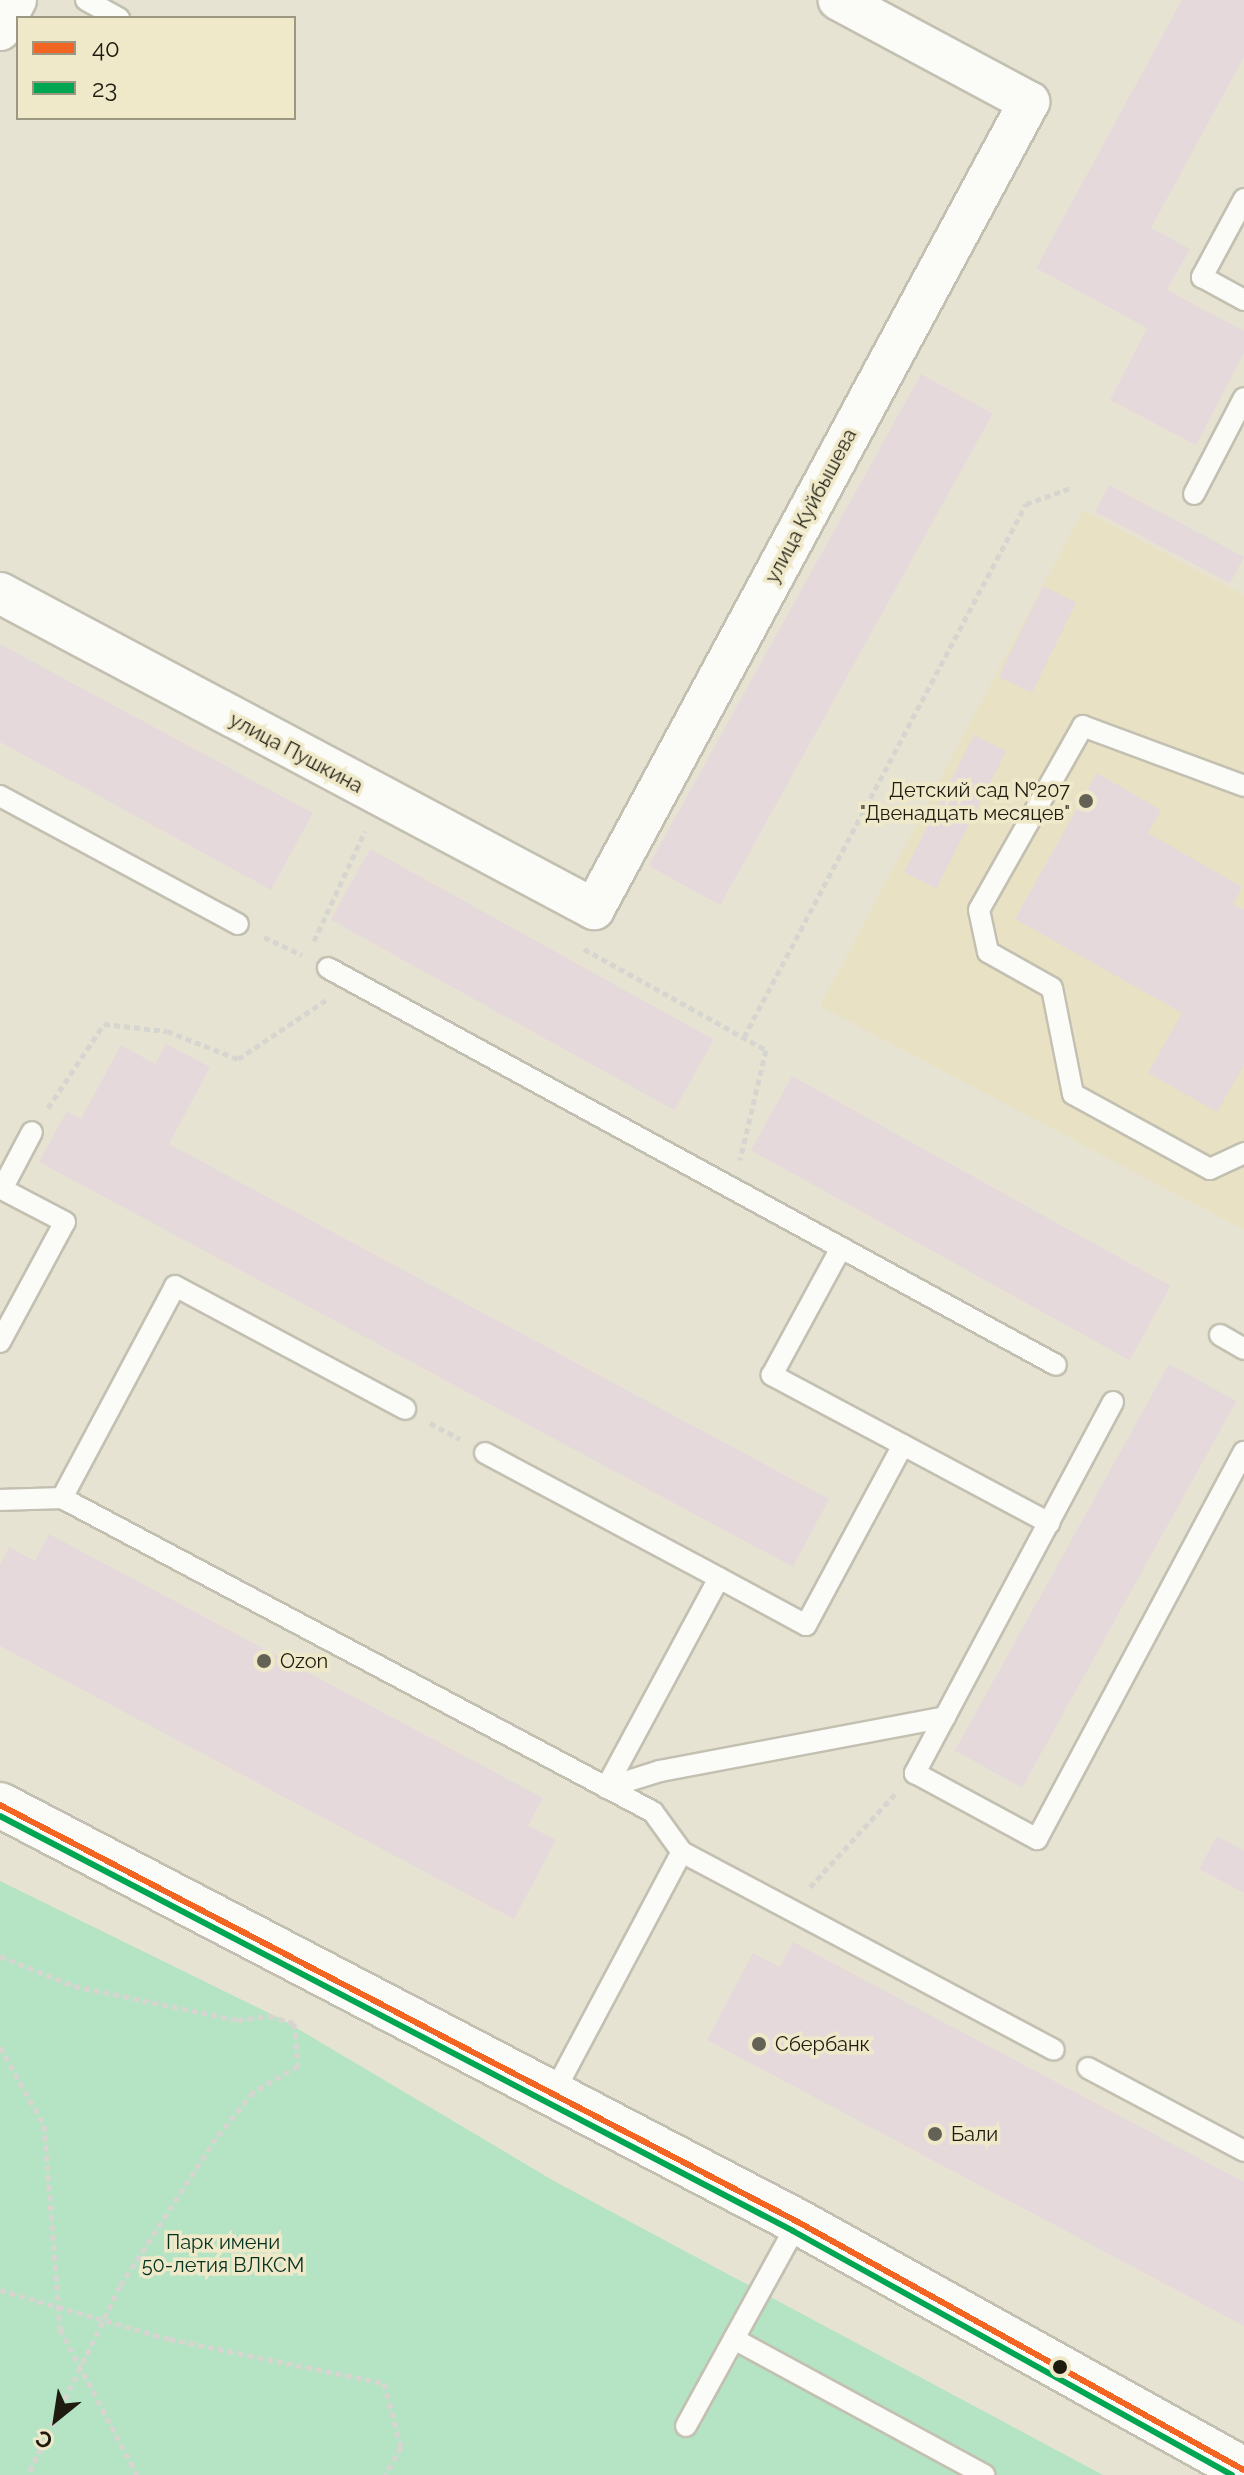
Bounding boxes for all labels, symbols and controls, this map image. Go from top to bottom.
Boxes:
legend [16,16,296,120]
text: 40 [92,34,120,63]
text: 23 [92,74,117,103]
street label: улица Куйбышева [760,425,862,587]
street label: улица Пушкина [225,708,367,798]
place label: Детский сад №207 "Двенадцать месяцев" [860,778,1070,825]
marker: Детский сад №207 "Двенадцать месяцев" [1077,792,1095,810]
place label: Ozon [280,1649,328,1673]
marker: Ozon [255,1652,273,1670]
place label: Сбербанк [775,2032,870,2056]
marker: Сбербанк [750,2035,768,2053]
place label: Бали [951,2122,998,2146]
marker: Бали [926,2125,944,2143]
park label: Парк имени 50-летия ВЛКСМ [142,2230,304,2277]
unlabelled marker [1052,2359,1068,2375]
north arrow [16,2379,96,2459]
text: С [31,2425,57,2455]

